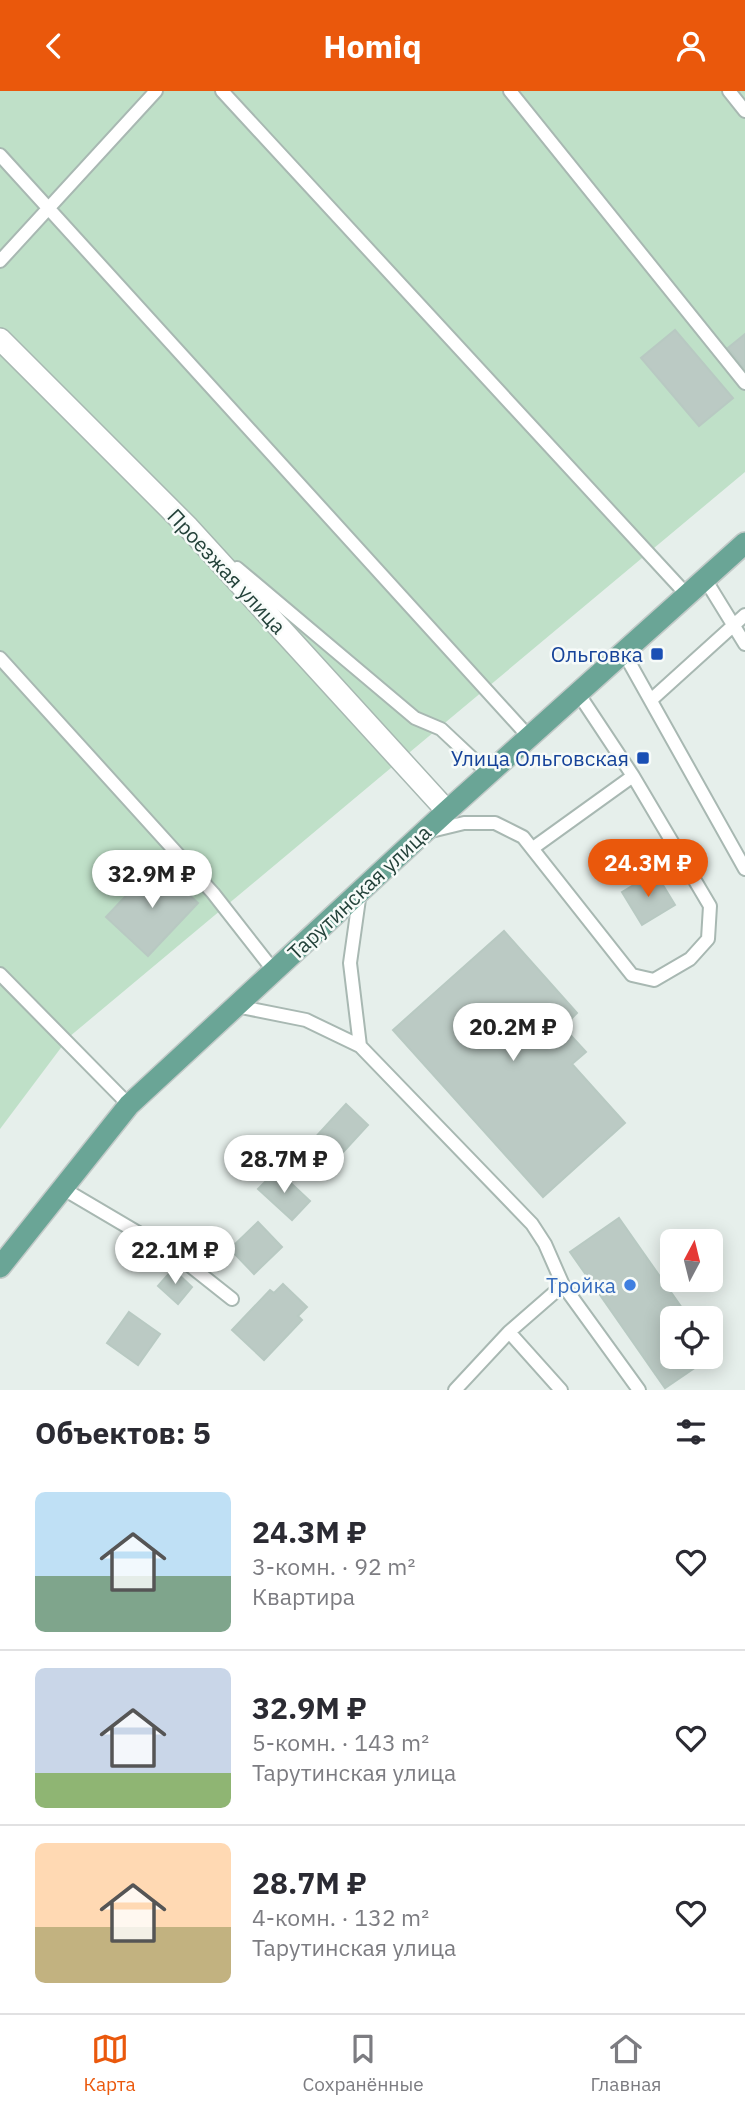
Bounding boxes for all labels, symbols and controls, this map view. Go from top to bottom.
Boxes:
text: Homiq [323,25,422,67]
icon: back [35,27,73,65]
icon: person [672,27,710,65]
street label: Проезжая улица [162,502,292,640]
place label: Ольговка [551,640,643,668]
marker: Ольговка [649,646,665,662]
place label: Улица Ольговская [451,744,629,772]
marker: Улица Ольговская [635,750,651,766]
street label: Тарутинская улица [281,818,437,966]
pin: 24.3M ₽ [583,839,713,899]
text: 24.3M ₽ [604,847,692,877]
pin: 32.9M ₽ [87,851,217,910]
text: 32.9M ₽ [108,858,196,888]
pin: 20.2M ₽ [448,1003,578,1063]
text: 20.2M ₽ [469,1011,557,1041]
pin: 28.7M ₽ [219,1135,349,1195]
text: 28.7M ₽ [240,1143,328,1173]
pin: 22.1M ₽ [110,1227,240,1286]
north arrow [660,1229,723,1291]
map controls [660,1229,723,1369]
text: 22.1M ₽ [131,1234,219,1264]
place label: Тройка [546,1271,616,1299]
marker: Тройка [622,1277,638,1293]
button: locate [660,1306,723,1369]
text: Объектов: 5 [35,1413,211,1452]
icon: filters [672,1413,710,1451]
text: 24.3M ₽ [252,1512,367,1551]
icon: home [91,1520,175,1604]
icon: heart [672,1543,710,1581]
text: 3-комн. · 92 m² [252,1551,415,1581]
text: Квартира [252,1581,355,1611]
text: 32.9M ₽ [252,1688,367,1727]
icon: home [91,1696,175,1780]
icon: heart [672,1719,710,1757]
text: 5-комн. · 143 m² [252,1727,429,1757]
text: Тарутинская улица [252,1757,456,1787]
text: 28.7M ₽ [252,1863,367,1902]
icon: home [91,1871,175,1955]
icon: heart [672,1894,710,1932]
text: 4-комн. · 132 m² [252,1902,429,1932]
text: Тарутинская улица [252,1932,456,1962]
tab: Карта [83,2030,136,2096]
tab: Сохранённые [303,2030,424,2096]
tab: Главная [591,2030,662,2096]

